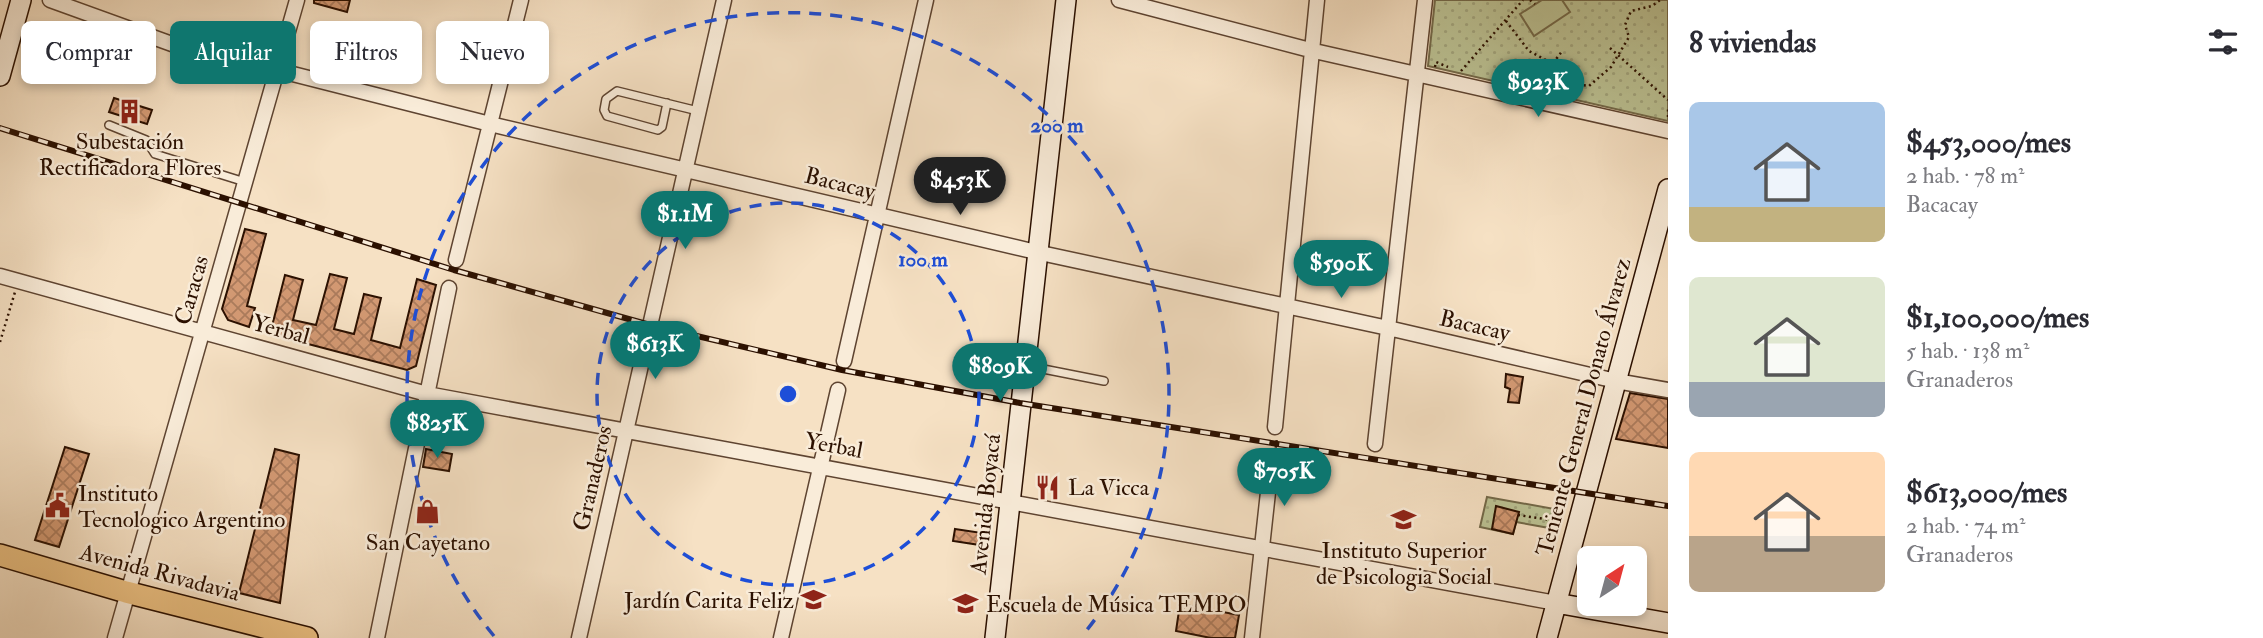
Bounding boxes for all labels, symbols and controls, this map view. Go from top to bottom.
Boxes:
chip: Comprar [21,21,156,84]
chip: Alquilar [170,21,296,84]
chip: Filtros [310,21,422,84]
chip: Nuevo [436,21,549,84]
icon: filters [2204,23,2242,61]
text: 8 viviendas [1689,24,1816,61]
pin: $923K [1489,60,1587,119]
text: $923K [1507,67,1569,96]
building icon: Subestación Rectificadora Flores [116,97,144,125]
text: 200 m [1031,112,1084,139]
text: $453,000/mes [1906,124,2071,161]
place label: Subestación Rectificadora Flores [39,127,221,182]
icon: home [1745,130,1829,214]
pin: $453K [911,158,1009,217]
street label: Bacacay [801,161,879,206]
text: 2 hab. · 78 m² [1906,161,2024,190]
text: $453K [930,165,990,194]
text: Bacacay [1906,190,1978,219]
pin: $1.1M [636,191,734,251]
text: $1.1M [657,199,713,228]
pin: $590K [1292,240,1390,300]
text: 100 m [898,246,949,273]
text: $590K [1310,248,1372,277]
street label: Caracas [168,252,215,328]
street label: Teniente General Donato Álvarez [1530,255,1637,559]
text: $1,100,000/mes [1906,299,2089,336]
street label: Bacacay [1437,303,1514,348]
icon: home [1745,305,1829,389]
street label: Yerbal [249,308,313,351]
pin: $613K [606,322,704,381]
text: $613K [626,329,684,358]
text: 5 hab. · 138 m² [1906,336,2029,365]
pin: $809K [951,344,1049,403]
text: $809K [968,351,1032,380]
text: Granaderos [1906,365,2013,394]
centre of rings [776,382,800,406]
pin: $825K [388,400,486,460]
text: $825K [406,408,468,437]
street label: Granaderos [566,423,619,534]
street label: Yerbal [803,426,865,465]
street label: Avenida Boyacá [964,432,1007,577]
pin: $705K [1235,448,1333,508]
text: $705K [1253,456,1315,485]
restaurant icon: La Vicca [1034,473,1062,501]
place label: La Vicca [1068,473,1150,502]
text: $613,000/mes [1906,474,2067,511]
place label: Instituto Tecnologico Argentino [78,479,285,534]
icon: home [1745,480,1829,564]
public building icon: Instituto Tecnologico Argentino [44,492,72,520]
shop icon: San Cayetano [414,498,442,526]
school or university icon: Instituto Superior de Psicologia Social [1390,506,1418,534]
text: 2 hab. · 74 m² [1906,511,2025,540]
place label: San Cayetano [366,528,490,557]
place label: Instituto Superior de Psicologia Social [1316,536,1492,591]
street label: Avenida Rivadavia [76,537,244,608]
text: Granaderos [1906,540,2013,569]
north arrow [1577,546,1647,616]
map controls [1577,546,1647,616]
place label: Jardín Carita Feliz [623,586,794,615]
school or university icon: Jardín Carita Feliz [800,586,828,614]
school or university icon: Escuela de Música TEMPO [952,590,980,618]
place label: Escuela de Música TEMPO [986,590,1247,619]

